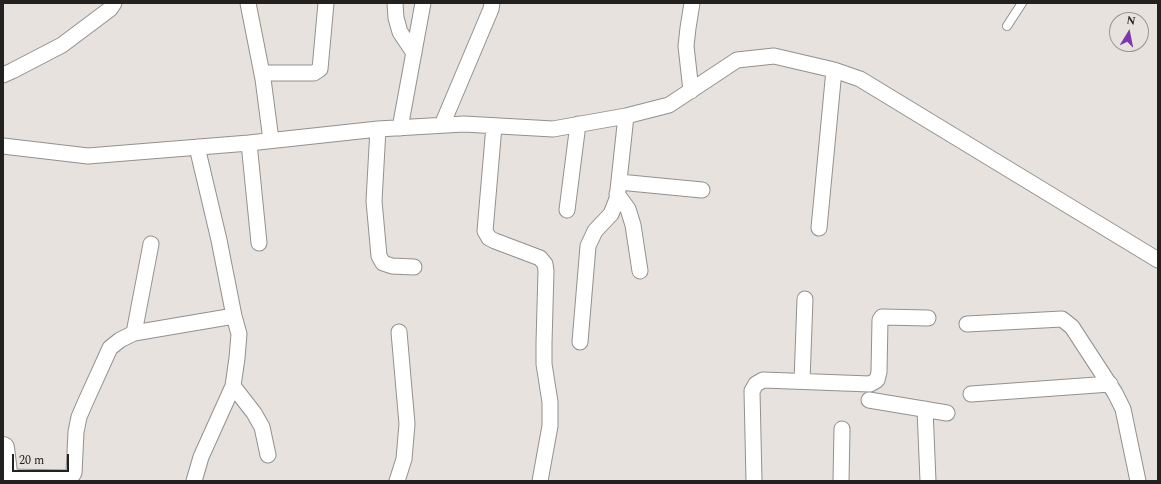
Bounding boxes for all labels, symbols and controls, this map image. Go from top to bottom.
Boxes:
north arrow [1109,12,1149,52]
text: N [1125,12,1137,30]
scale bar [14,446,71,472]
text: 20 m [19,451,44,470]

